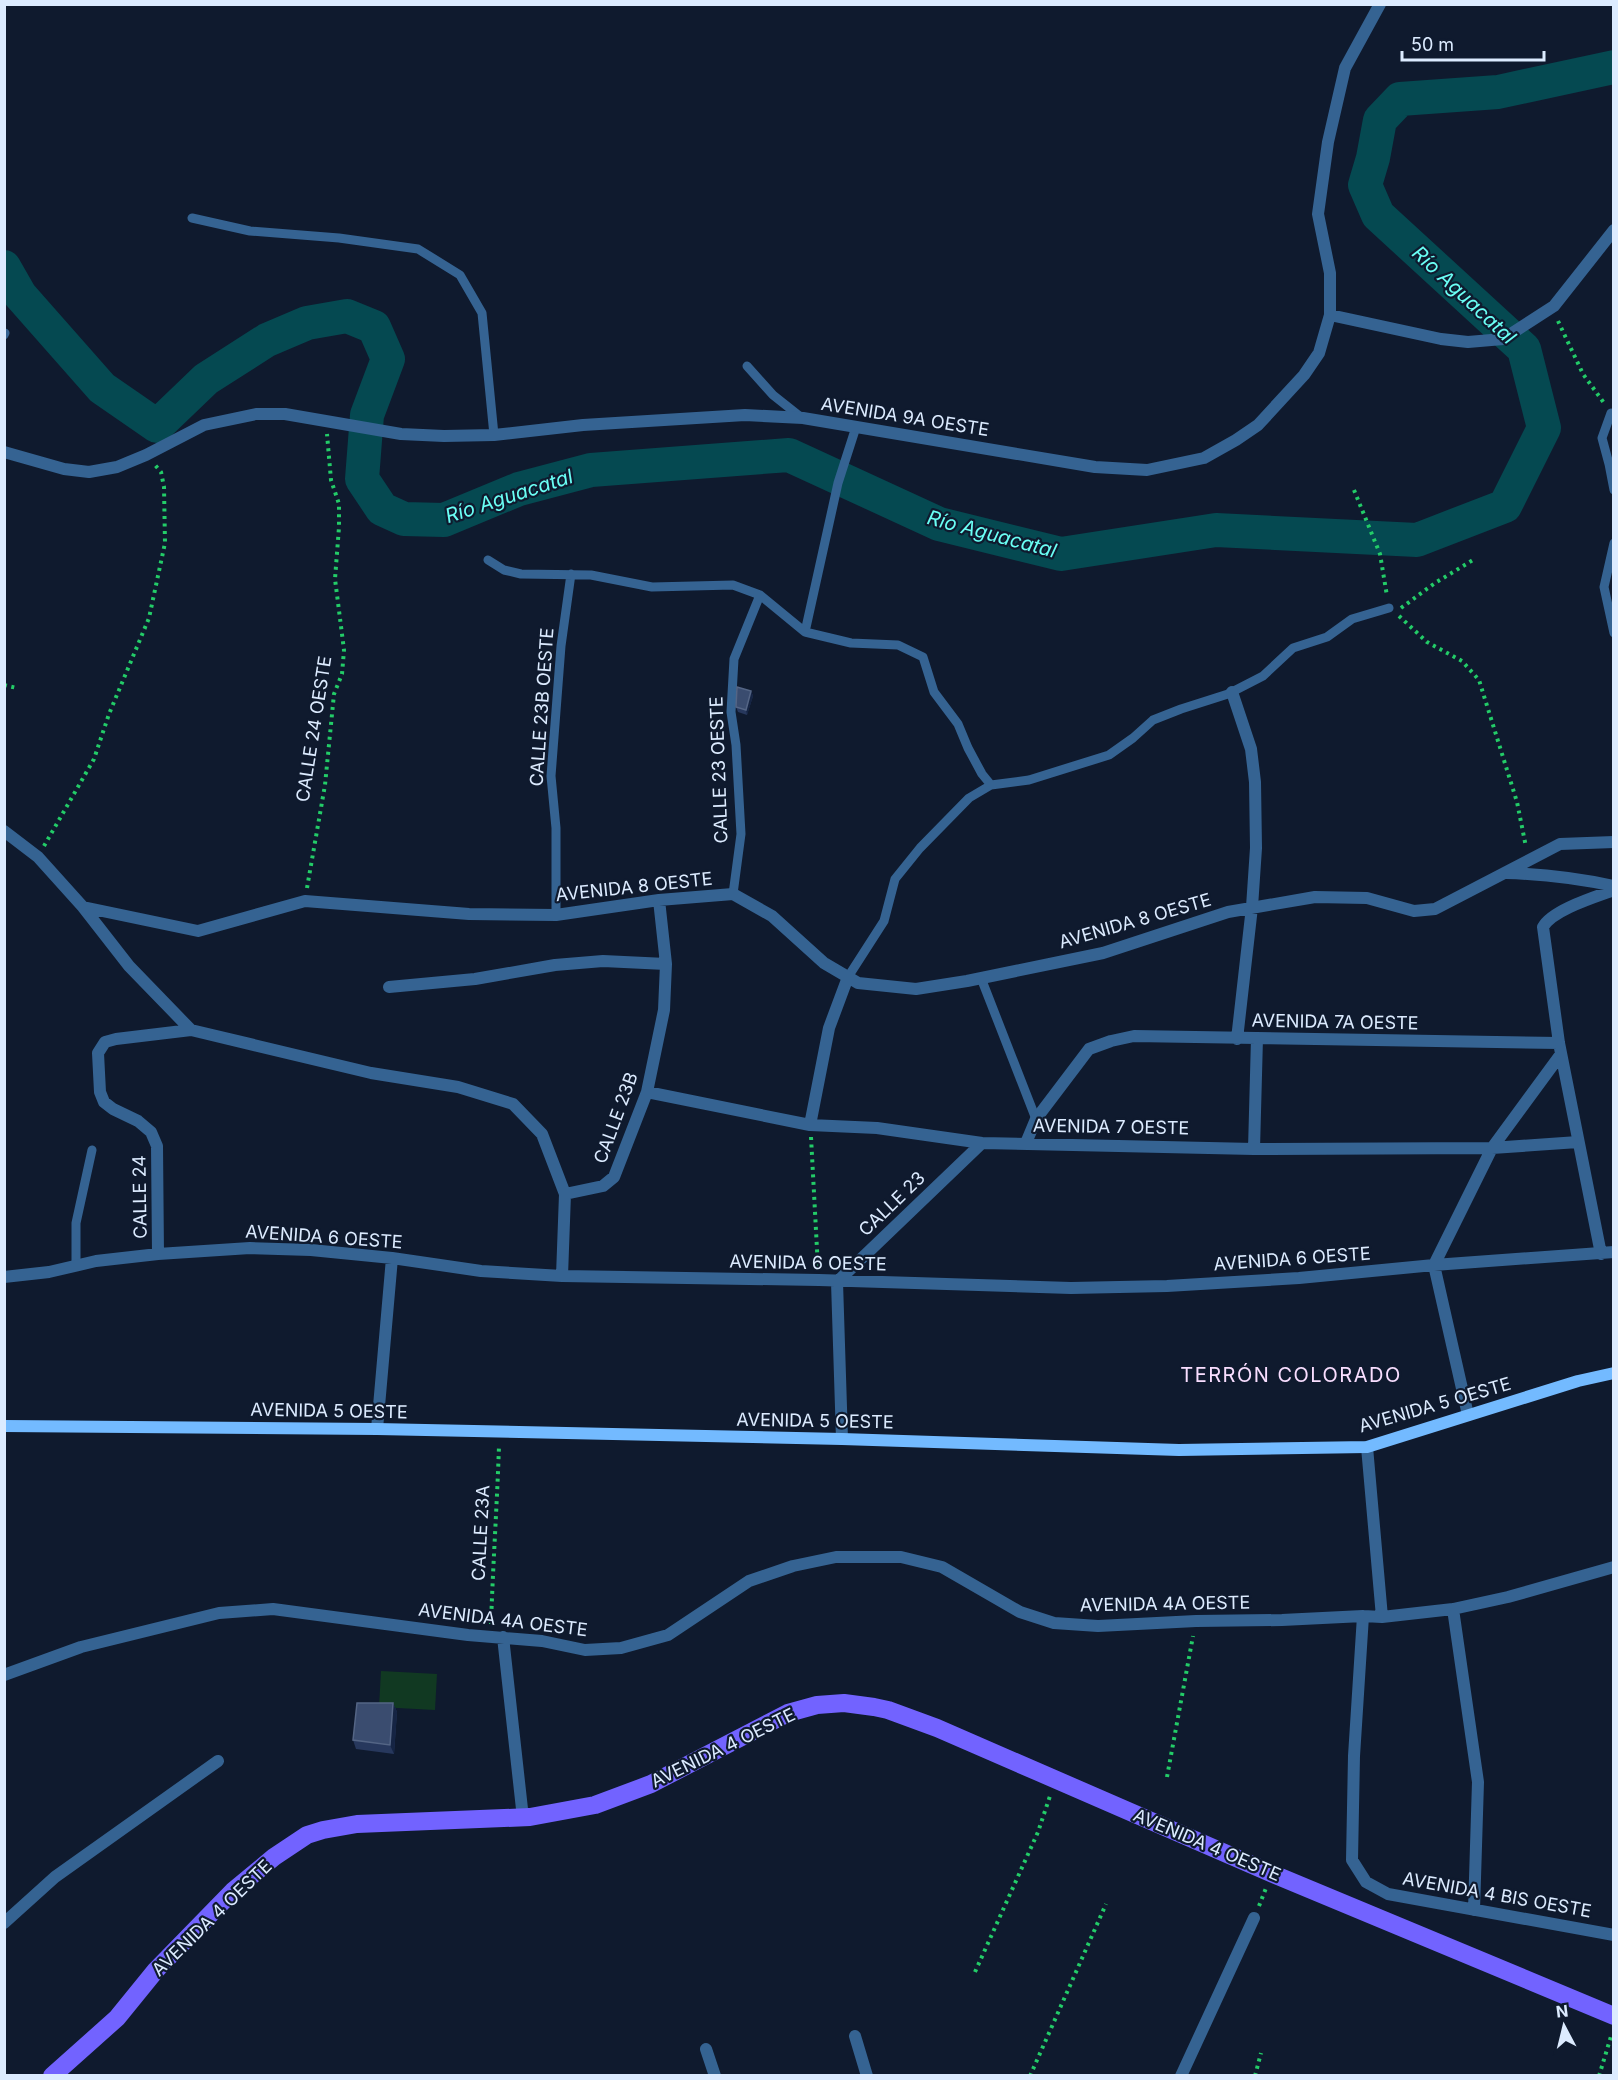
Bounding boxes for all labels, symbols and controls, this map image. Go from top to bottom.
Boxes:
scale bar [1402,24,1544,62]
text: 50 m [1411,34,1454,55]
water label: Río Aguacatal [1407,241,1521,349]
street label: AVENIDA 9A OESTE [820,393,991,440]
water label: Río Aguacatal [442,464,576,528]
water label: Río Aguacatal [925,505,1059,563]
street label: CALLE 23B OESTE [525,627,558,787]
street label: CALLE 24 OESTE [292,654,335,803]
street label: CALLE 23 OESTE [705,696,732,844]
street label: AVENIDA 8 OESTE [555,868,713,905]
street label: AVENIDA 8 OESTE [1056,889,1213,952]
street label: AVENIDA 7A OESTE [1251,1010,1419,1033]
street label: CALLE 23B [589,1069,642,1166]
street label: AVENIDA 7 OESTE [1033,1115,1189,1138]
street label: CALLE 24 [128,1155,151,1239]
street label: CALLE 23 [854,1167,929,1240]
street label: AVENIDA 6 OESTE [245,1221,403,1252]
street label: AVENIDA 6 OESTE [1213,1243,1371,1274]
street label: AVENIDA 6 OESTE [729,1251,887,1274]
district label: TERRÓN COLORADO [1180,1362,1402,1387]
street label: AVENIDA 5 OESTE [1356,1373,1513,1436]
street label: AVENIDA 5 OESTE [250,1399,408,1422]
street label: AVENIDA 5 OESTE [736,1409,894,1432]
street label: CALLE 23A [468,1485,493,1581]
street label: AVENIDA 4A OESTE [1080,1592,1250,1615]
street label: AVENIDA 4A OESTE [417,1599,589,1640]
street label: AVENIDA 4 OESTE [647,1703,798,1792]
street label: AVENIDA 4 OESTE [1130,1804,1284,1885]
street label: AVENIDA 4 OESTE [148,1855,276,1980]
street label: AVENIDA 4 BIS OESTE [1401,1868,1593,1921]
north arrow [1534,1996,1594,2056]
text: N [1555,2000,1569,2022]

